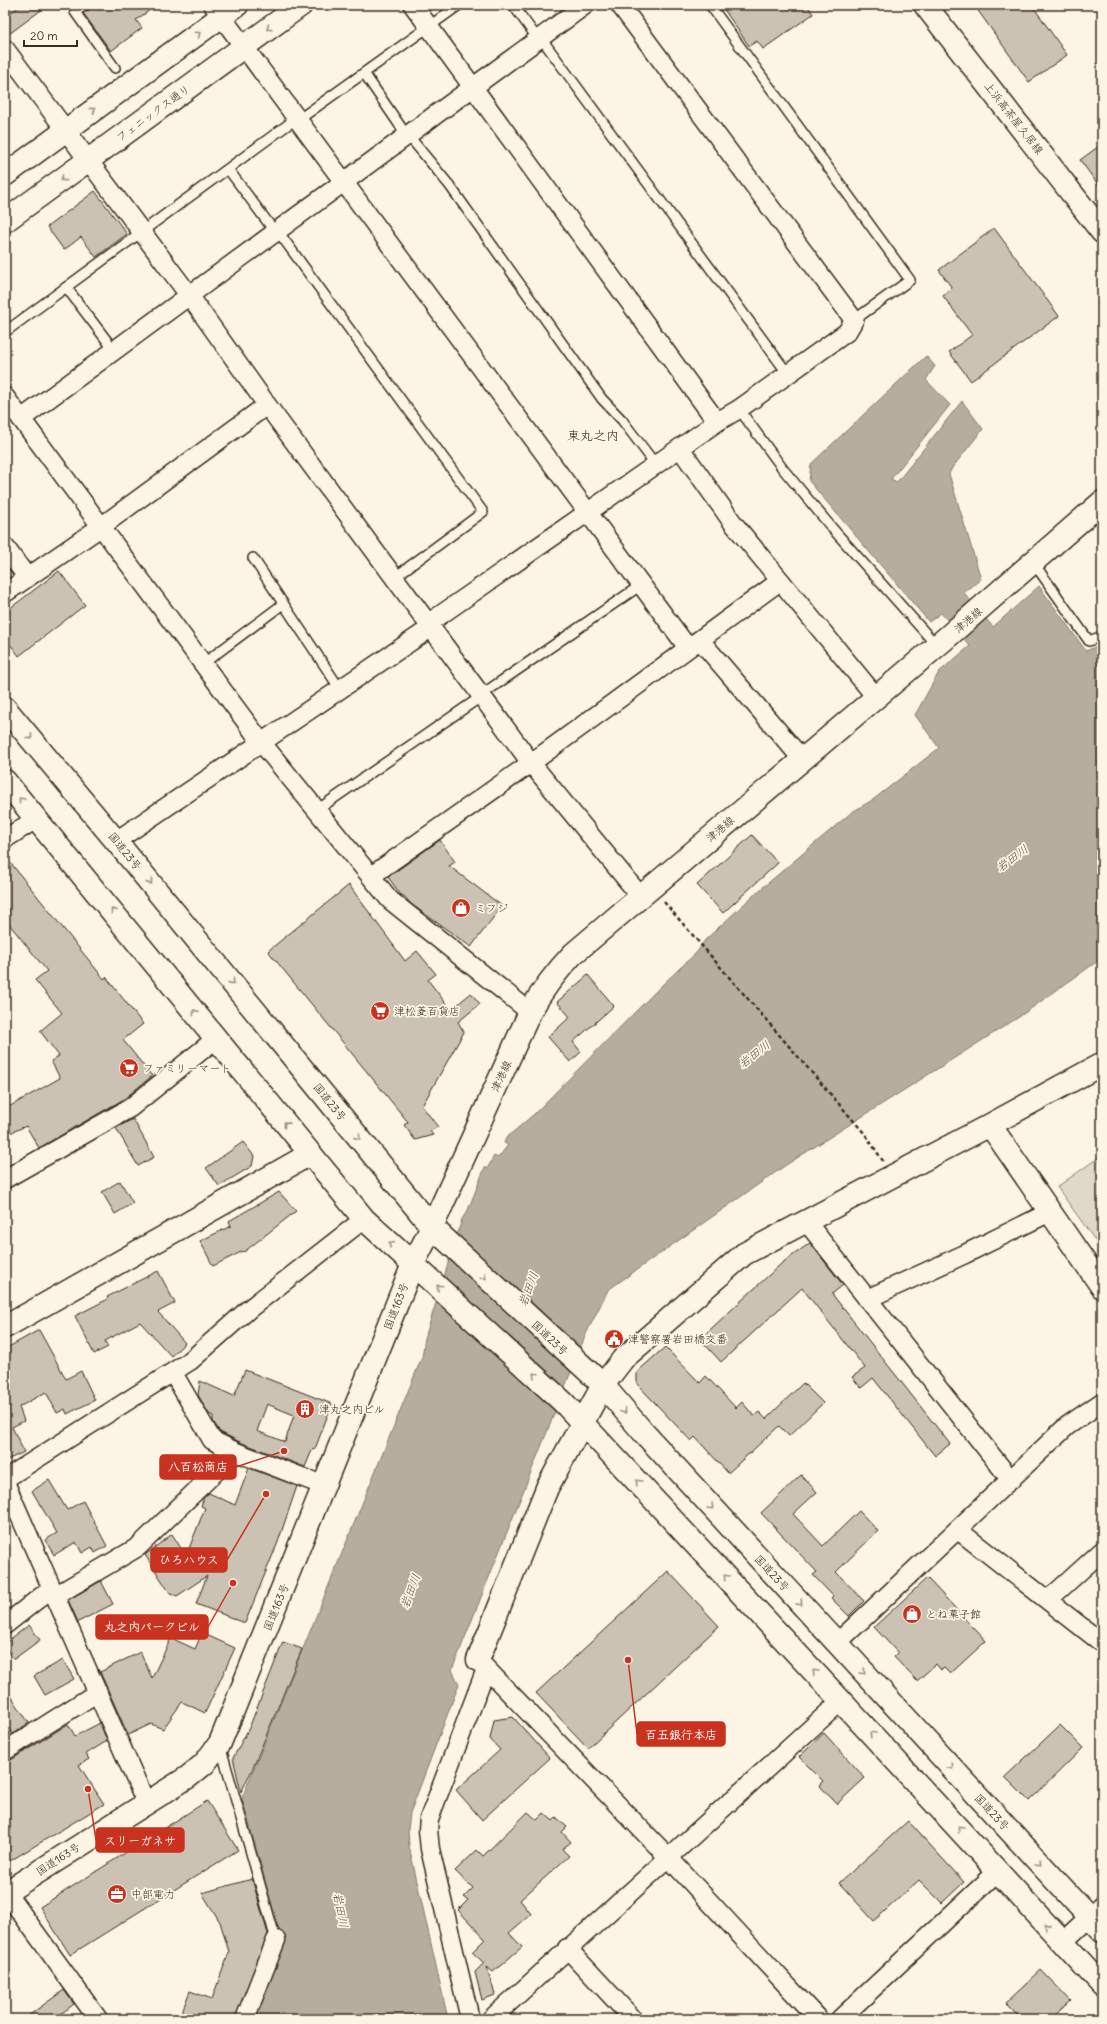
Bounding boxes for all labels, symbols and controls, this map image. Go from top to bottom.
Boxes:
scale bar [24,22,77,48]
one-way arrow [267,23,274,30]
text: 20 m [30,28,58,43]
one-way arrow [194,31,201,39]
street label: 上浜高茶屋久居線 [981,79,1047,157]
street label: フェニックス通り [113,82,193,144]
one-way arrow [89,107,96,115]
one-way arrow [60,174,67,181]
district label: 東丸之内 [567,427,619,444]
street label: 津港線 [951,604,985,636]
one-way arrow [26,733,33,740]
one-way arrow [18,798,25,805]
street label: 津港線 [703,813,737,845]
street label: 国道23号 [105,829,145,873]
water label: 岩田川 [993,841,1031,875]
one-way arrow [145,877,152,884]
shop icon: ミフジ [450,897,472,919]
place label: ミフジ [475,901,508,915]
one-way arrow [110,909,117,916]
one-way arrow [227,978,234,985]
supermarket icon: 津松菱百貨店 [369,1000,391,1022]
place label: 津松菱百貨店 [394,1004,460,1018]
one-way arrow [193,1009,200,1017]
water label: 岩田川 [735,1037,773,1071]
supermarket icon: ファミリーマート [118,1057,140,1079]
street label: 津港線 [488,1058,514,1094]
place label: ファミリーマート [143,1061,231,1075]
street label: 国道23号 [310,1080,350,1124]
one-way arrow [283,1121,290,1128]
one-way arrow [354,1133,361,1140]
one-way arrow [389,1242,396,1249]
water label: 岩田川 [515,1270,541,1308]
one-way arrow [480,1272,487,1279]
street label: 国道163号 [381,1280,411,1332]
one-way arrow [436,1285,444,1292]
street label: 国道23号 [529,1317,571,1359]
public building icon: 津警察署岩田橋交番 [603,1328,625,1350]
place label: 津警察署岩田橋交番 [628,1332,727,1346]
one-way arrow [532,1373,540,1380]
building icon: 津丸之内ビル [294,1398,316,1420]
place label: 津丸之内ビル [319,1402,385,1416]
one-way arrow [620,1406,627,1413]
callout: 八百松商店 [160,1455,236,1479]
text: 八百松商店 [168,1459,228,1474]
one-way arrow [635,1479,643,1487]
one-way arrow [707,1502,714,1510]
callout: ひろハウス [151,1548,227,1572]
text: ひろハウス [159,1552,219,1567]
street label: 国道23号 [751,1552,793,1594]
water label: 岩田川 [397,1572,423,1610]
one-way arrow [724,1574,731,1582]
street label: 国道163号 [260,1581,292,1633]
one-way arrow [795,1598,802,1606]
shop icon: とね菓子館 [901,1603,923,1625]
place label: とね菓子館 [926,1607,981,1621]
callout: 丸之内パークビル [96,1615,208,1639]
text: 丸之内パークビル [104,1619,200,1634]
one-way arrow [858,1667,866,1675]
one-way arrow [812,1669,820,1677]
callout: 百五銀行本店 [637,1722,725,1746]
text: 百五銀行本店 [645,1727,717,1742]
one-way arrow [869,1731,877,1739]
one-way arrow [946,1763,953,1770]
street label: 国道23号 [971,1791,1013,1833]
one-way arrow [958,1827,965,1834]
callout: スリーガネサ [96,1828,184,1852]
text: スリーガネサ [104,1833,176,1848]
street label: 国道163号 [33,1840,83,1878]
one-way arrow [1034,1858,1042,1866]
office icon: 中部電力 [106,1883,128,1905]
place label: 中部電力 [131,1887,175,1901]
water label: 岩田川 [330,1891,352,1929]
one-way arrow [1044,1923,1052,1931]

